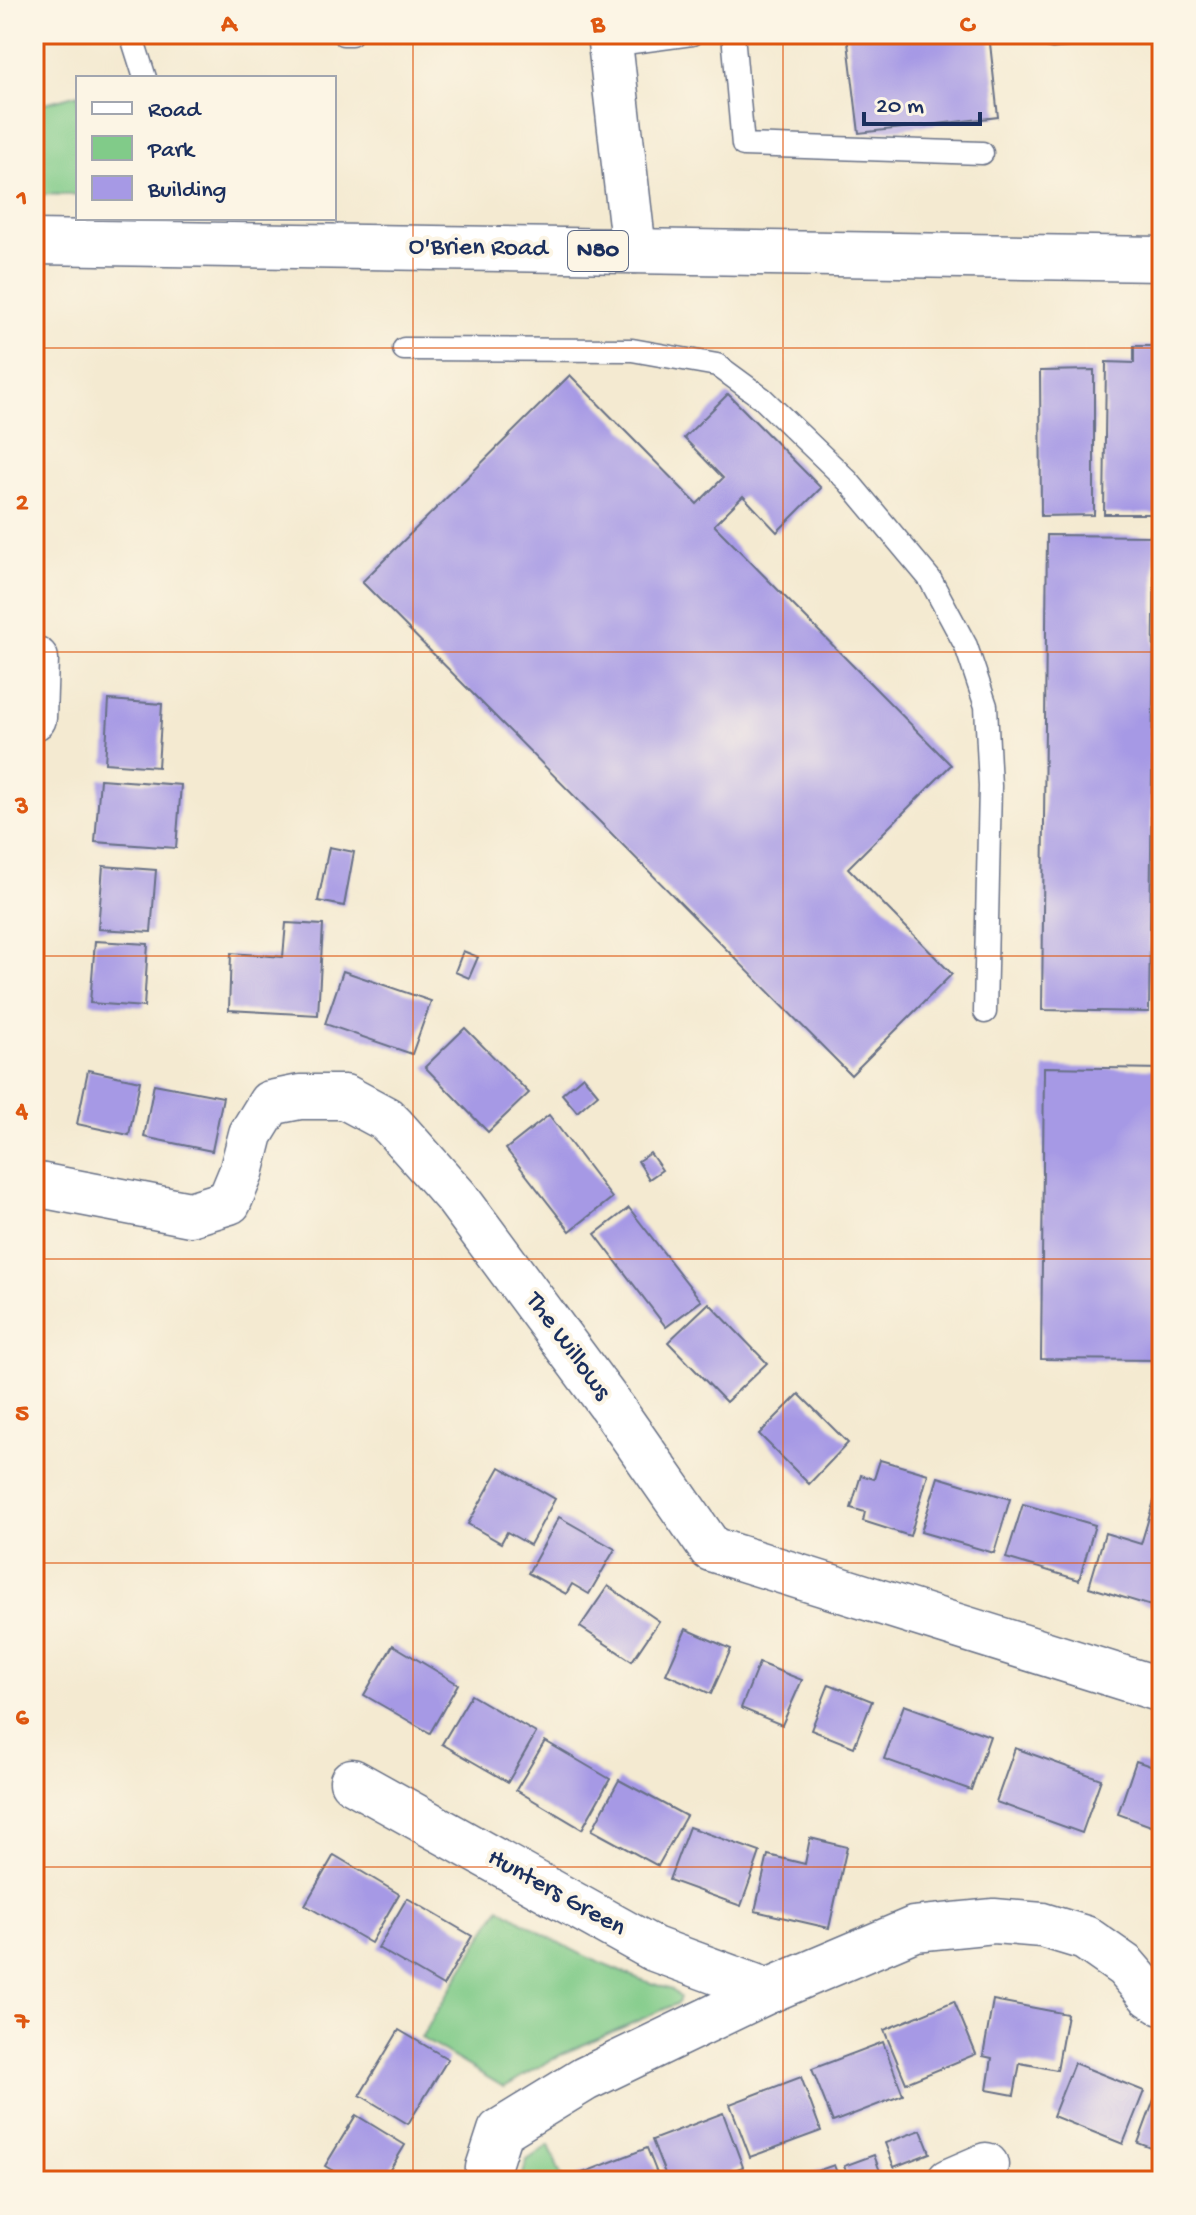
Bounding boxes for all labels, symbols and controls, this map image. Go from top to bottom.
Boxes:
text: A [220,11,238,42]
text: B [590,11,606,42]
text: C [960,11,977,42]
legend [76,76,336,220]
scale bar [864,76,980,126]
text: 20 m [876,93,924,122]
text: Road [148,97,202,126]
text: Park [147,137,196,166]
text: Building [147,177,226,206]
text: 1 [16,185,27,216]
road number: N80 [568,231,628,271]
street label: O'Brien Road [408,232,550,266]
text: 2 [16,489,29,520]
text: 3 [14,793,29,824]
text: 4 [15,1097,29,1128]
street label: The Willows [516,1285,617,1408]
text: 5 [15,1400,29,1431]
text: 6 [15,1704,29,1735]
street label: Hunters Green [482,1843,631,1945]
text: 7 [13,2008,30,2039]

